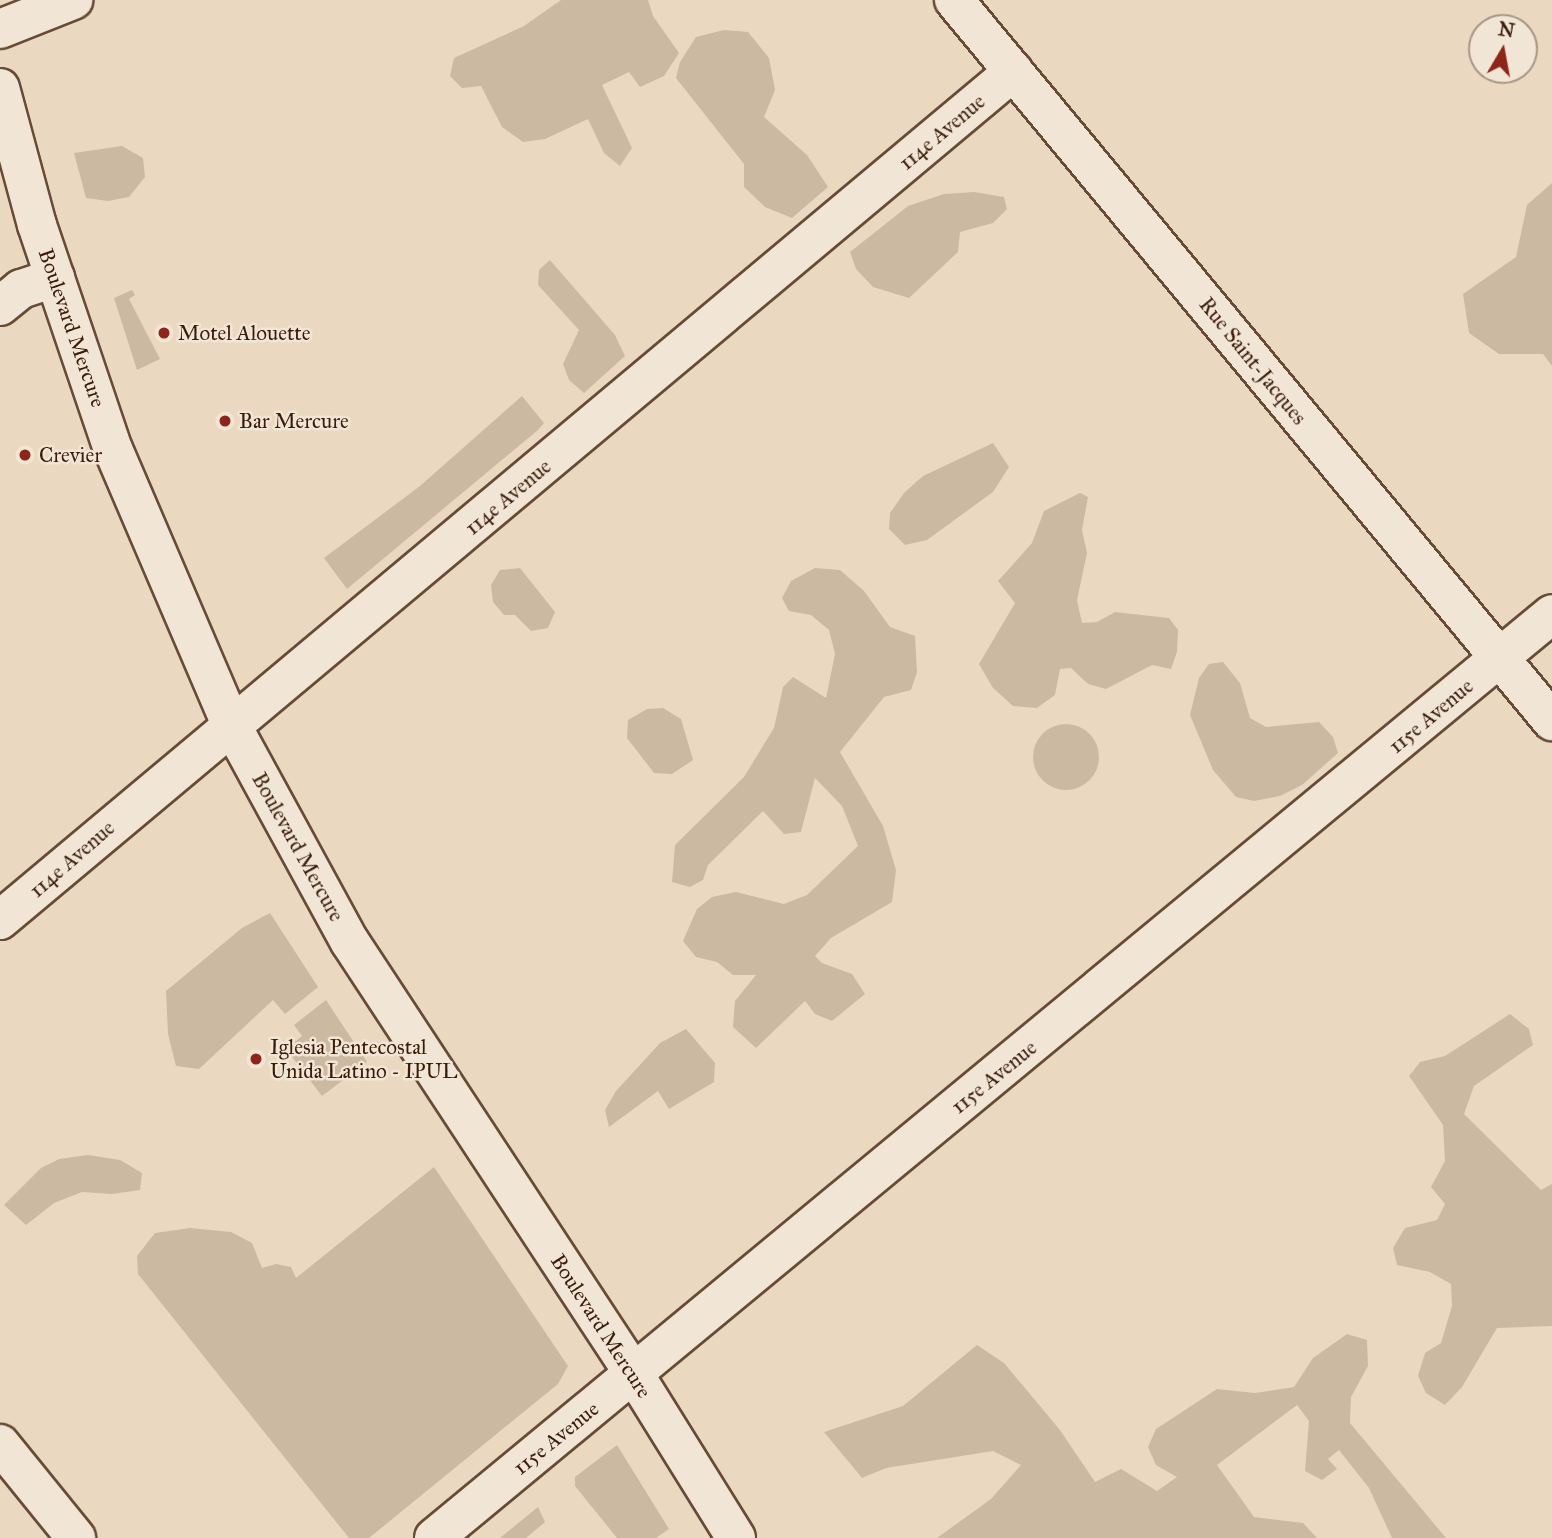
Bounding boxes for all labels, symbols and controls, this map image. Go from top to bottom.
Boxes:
north arrow [1468,14,1538,84]
text: N [1496,17,1516,43]
street label: 114e Avenue [894,89,990,175]
street label: Boulevard Mercure [33,245,111,411]
street label: Rue Saint-Jacques [1194,292,1312,430]
place label: Motel Alouette [178,320,311,346]
marker: Motel Alouette [156,325,172,341]
place label: Bar Mercure [239,408,349,434]
marker: Bar Mercure [217,413,233,429]
place label: Crevier [39,442,102,468]
marker: Crevier [17,447,33,463]
street label: 114e Avenue [460,454,556,540]
street label: 115e Avenue [1384,673,1478,759]
street label: Boulevard Mercure [247,768,349,926]
street label: 114e Avenue [24,815,120,903]
place label: Iglesia Pentecostal Unida Latino - IPUL [270,1034,458,1084]
street label: 115e Avenue [946,1035,1042,1119]
marker: Iglesia Pentecostal Unida Latino - IPUL [248,1051,264,1067]
street label: Boulevard Mercure [545,1249,657,1403]
street label: 115e Avenue [508,1396,604,1480]

